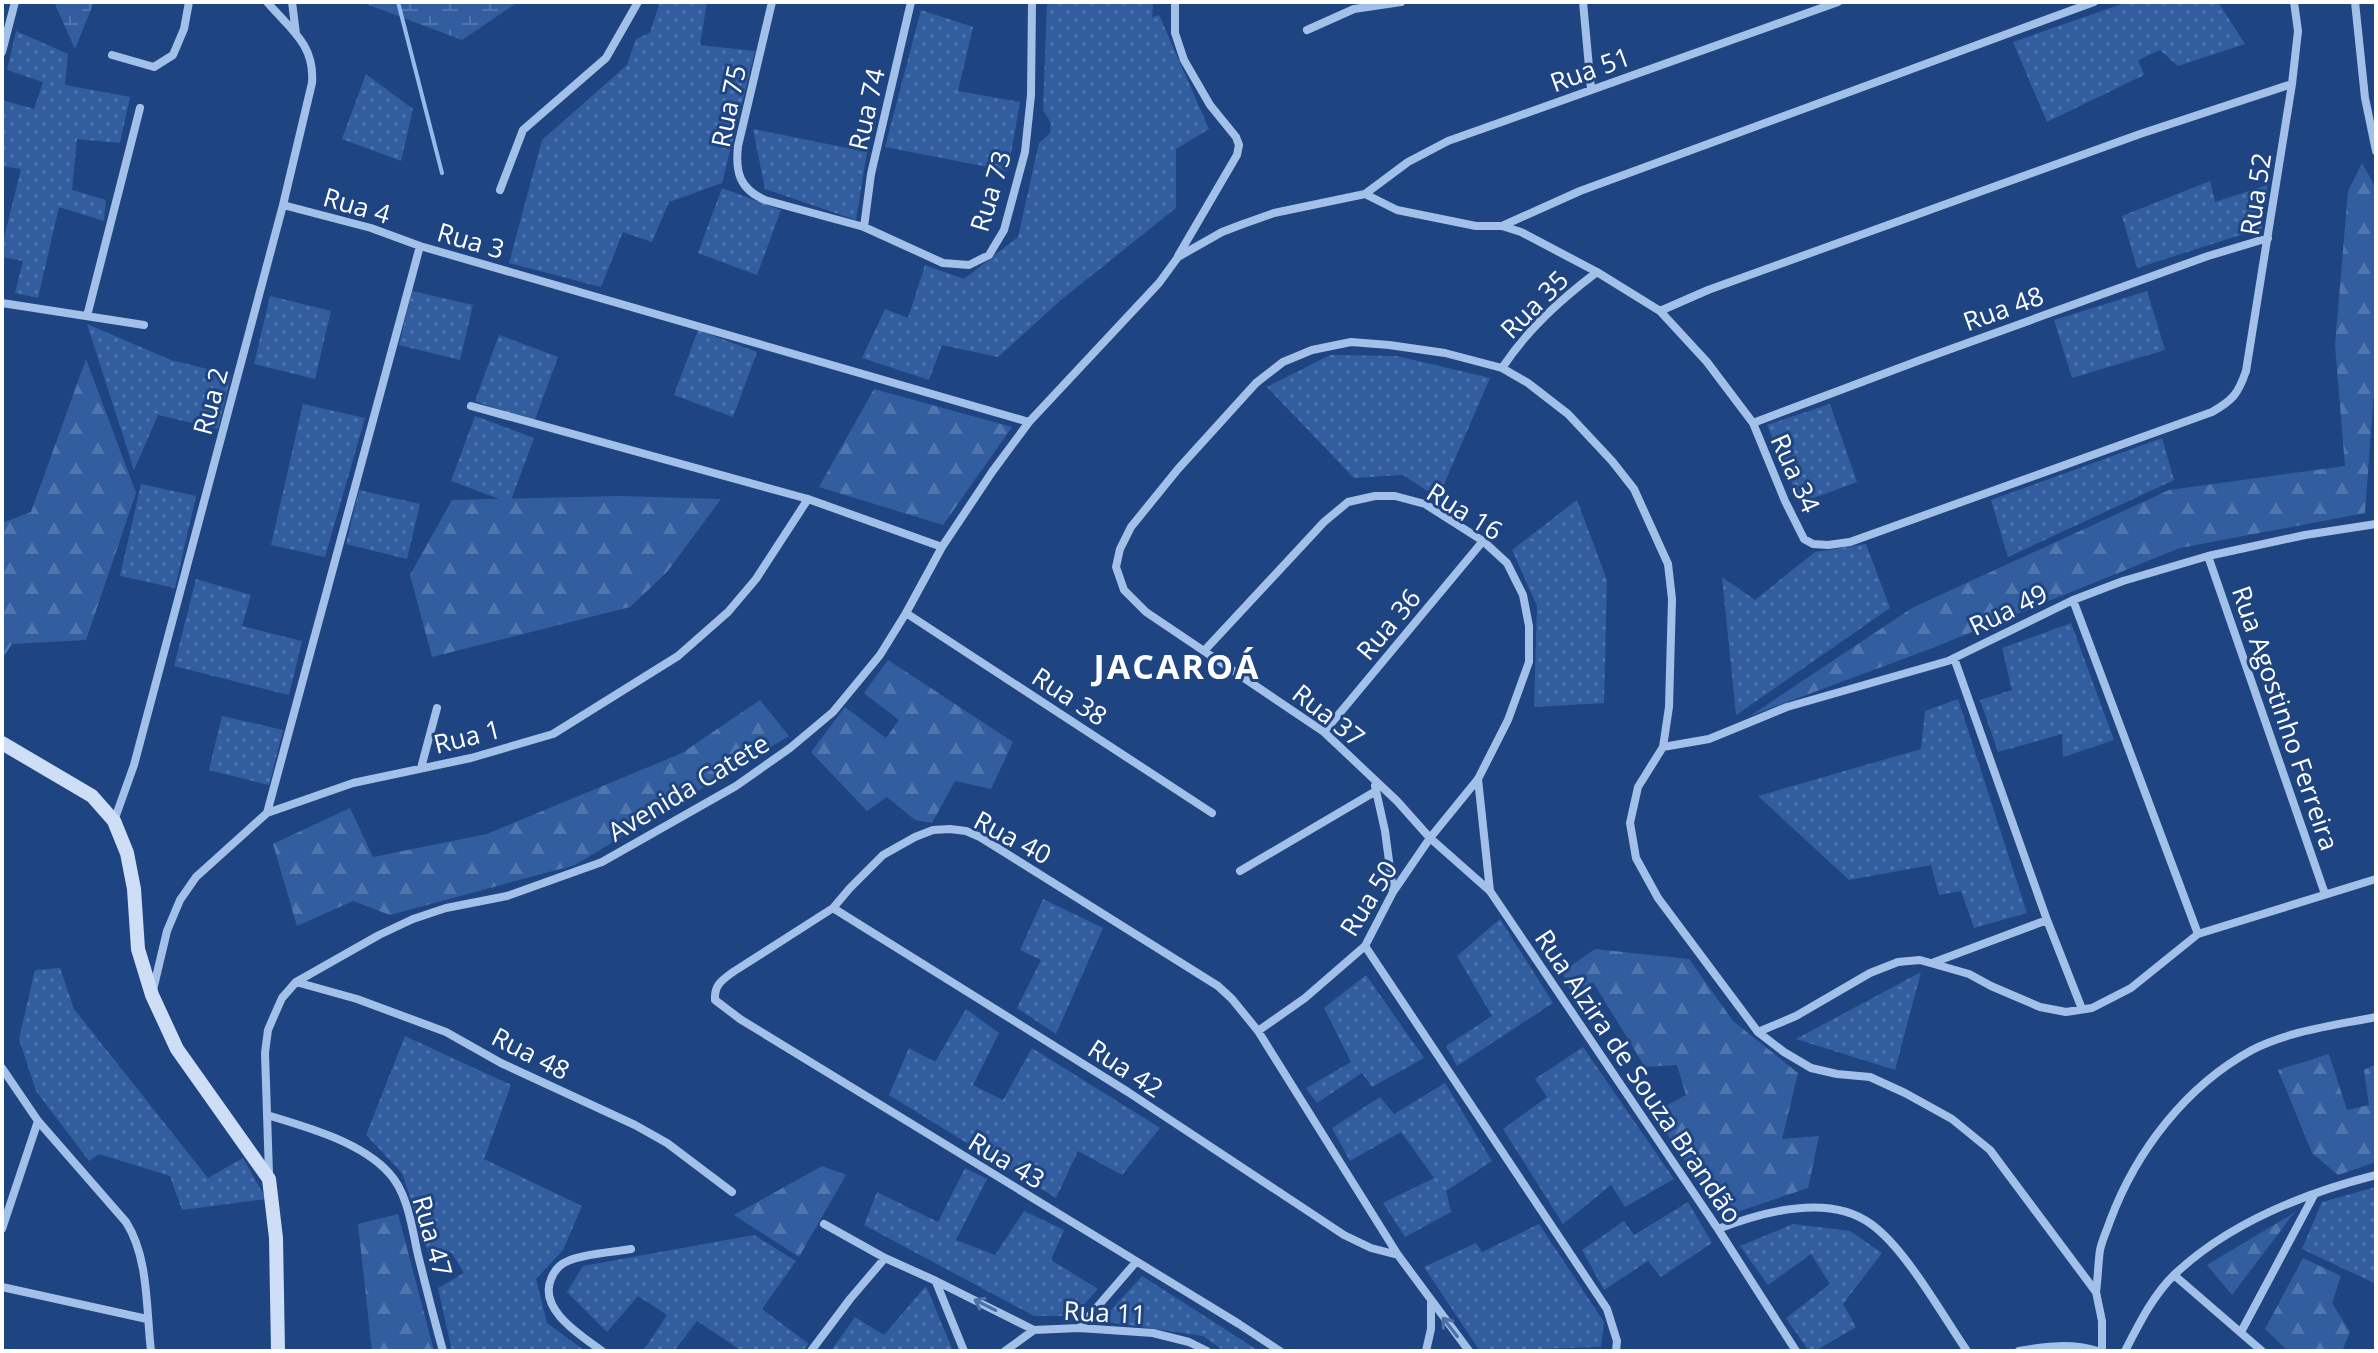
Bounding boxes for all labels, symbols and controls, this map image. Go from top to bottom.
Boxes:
street label: Rua 51 [1545,38,1635,100]
street label: Rua 75 [702,62,754,150]
street label: Rua 74 [839,64,893,153]
street label: Rua 73 [961,146,1019,236]
street label: Rua 52 [2231,150,2279,238]
street label: Rua 4 [319,178,395,232]
street label: Rua 3 [433,213,509,267]
street label: Rua 35 [1492,262,1576,346]
street label: Rua 48 [1958,277,2048,339]
street label: Rua 2 [184,363,236,439]
street label: Rua 34 [1763,428,1829,518]
street label: Rua 16 [1420,474,1510,548]
street label: Rua 49 [1963,575,2053,643]
street label: Rua 36 [1348,581,1428,667]
street label: Rua Agostinho Ferreira [2224,581,2348,855]
district label: JACAROÁ [1091,643,1260,689]
street label: Rua 38 [1025,658,1115,734]
street label: Rua 37 [1285,675,1373,755]
street label: Rua 1 [430,710,504,762]
street label: Avenida Catete [601,725,775,849]
street label: Rua 40 [968,802,1058,872]
street label: Rua 50 [1331,853,1405,943]
street label: Rua Alzira de Souza Brandão [1527,922,1751,1230]
street label: Rua 48 [486,1018,576,1088]
street label: Rua 42 [1081,1030,1171,1106]
street label: Rua 43 [962,1123,1052,1197]
street label: Rua 47 [404,1191,462,1281]
street label: Rua 11 [1063,1292,1147,1332]
one-way arrow [974,1297,998,1313]
one-way arrow [1442,1317,1459,1338]

